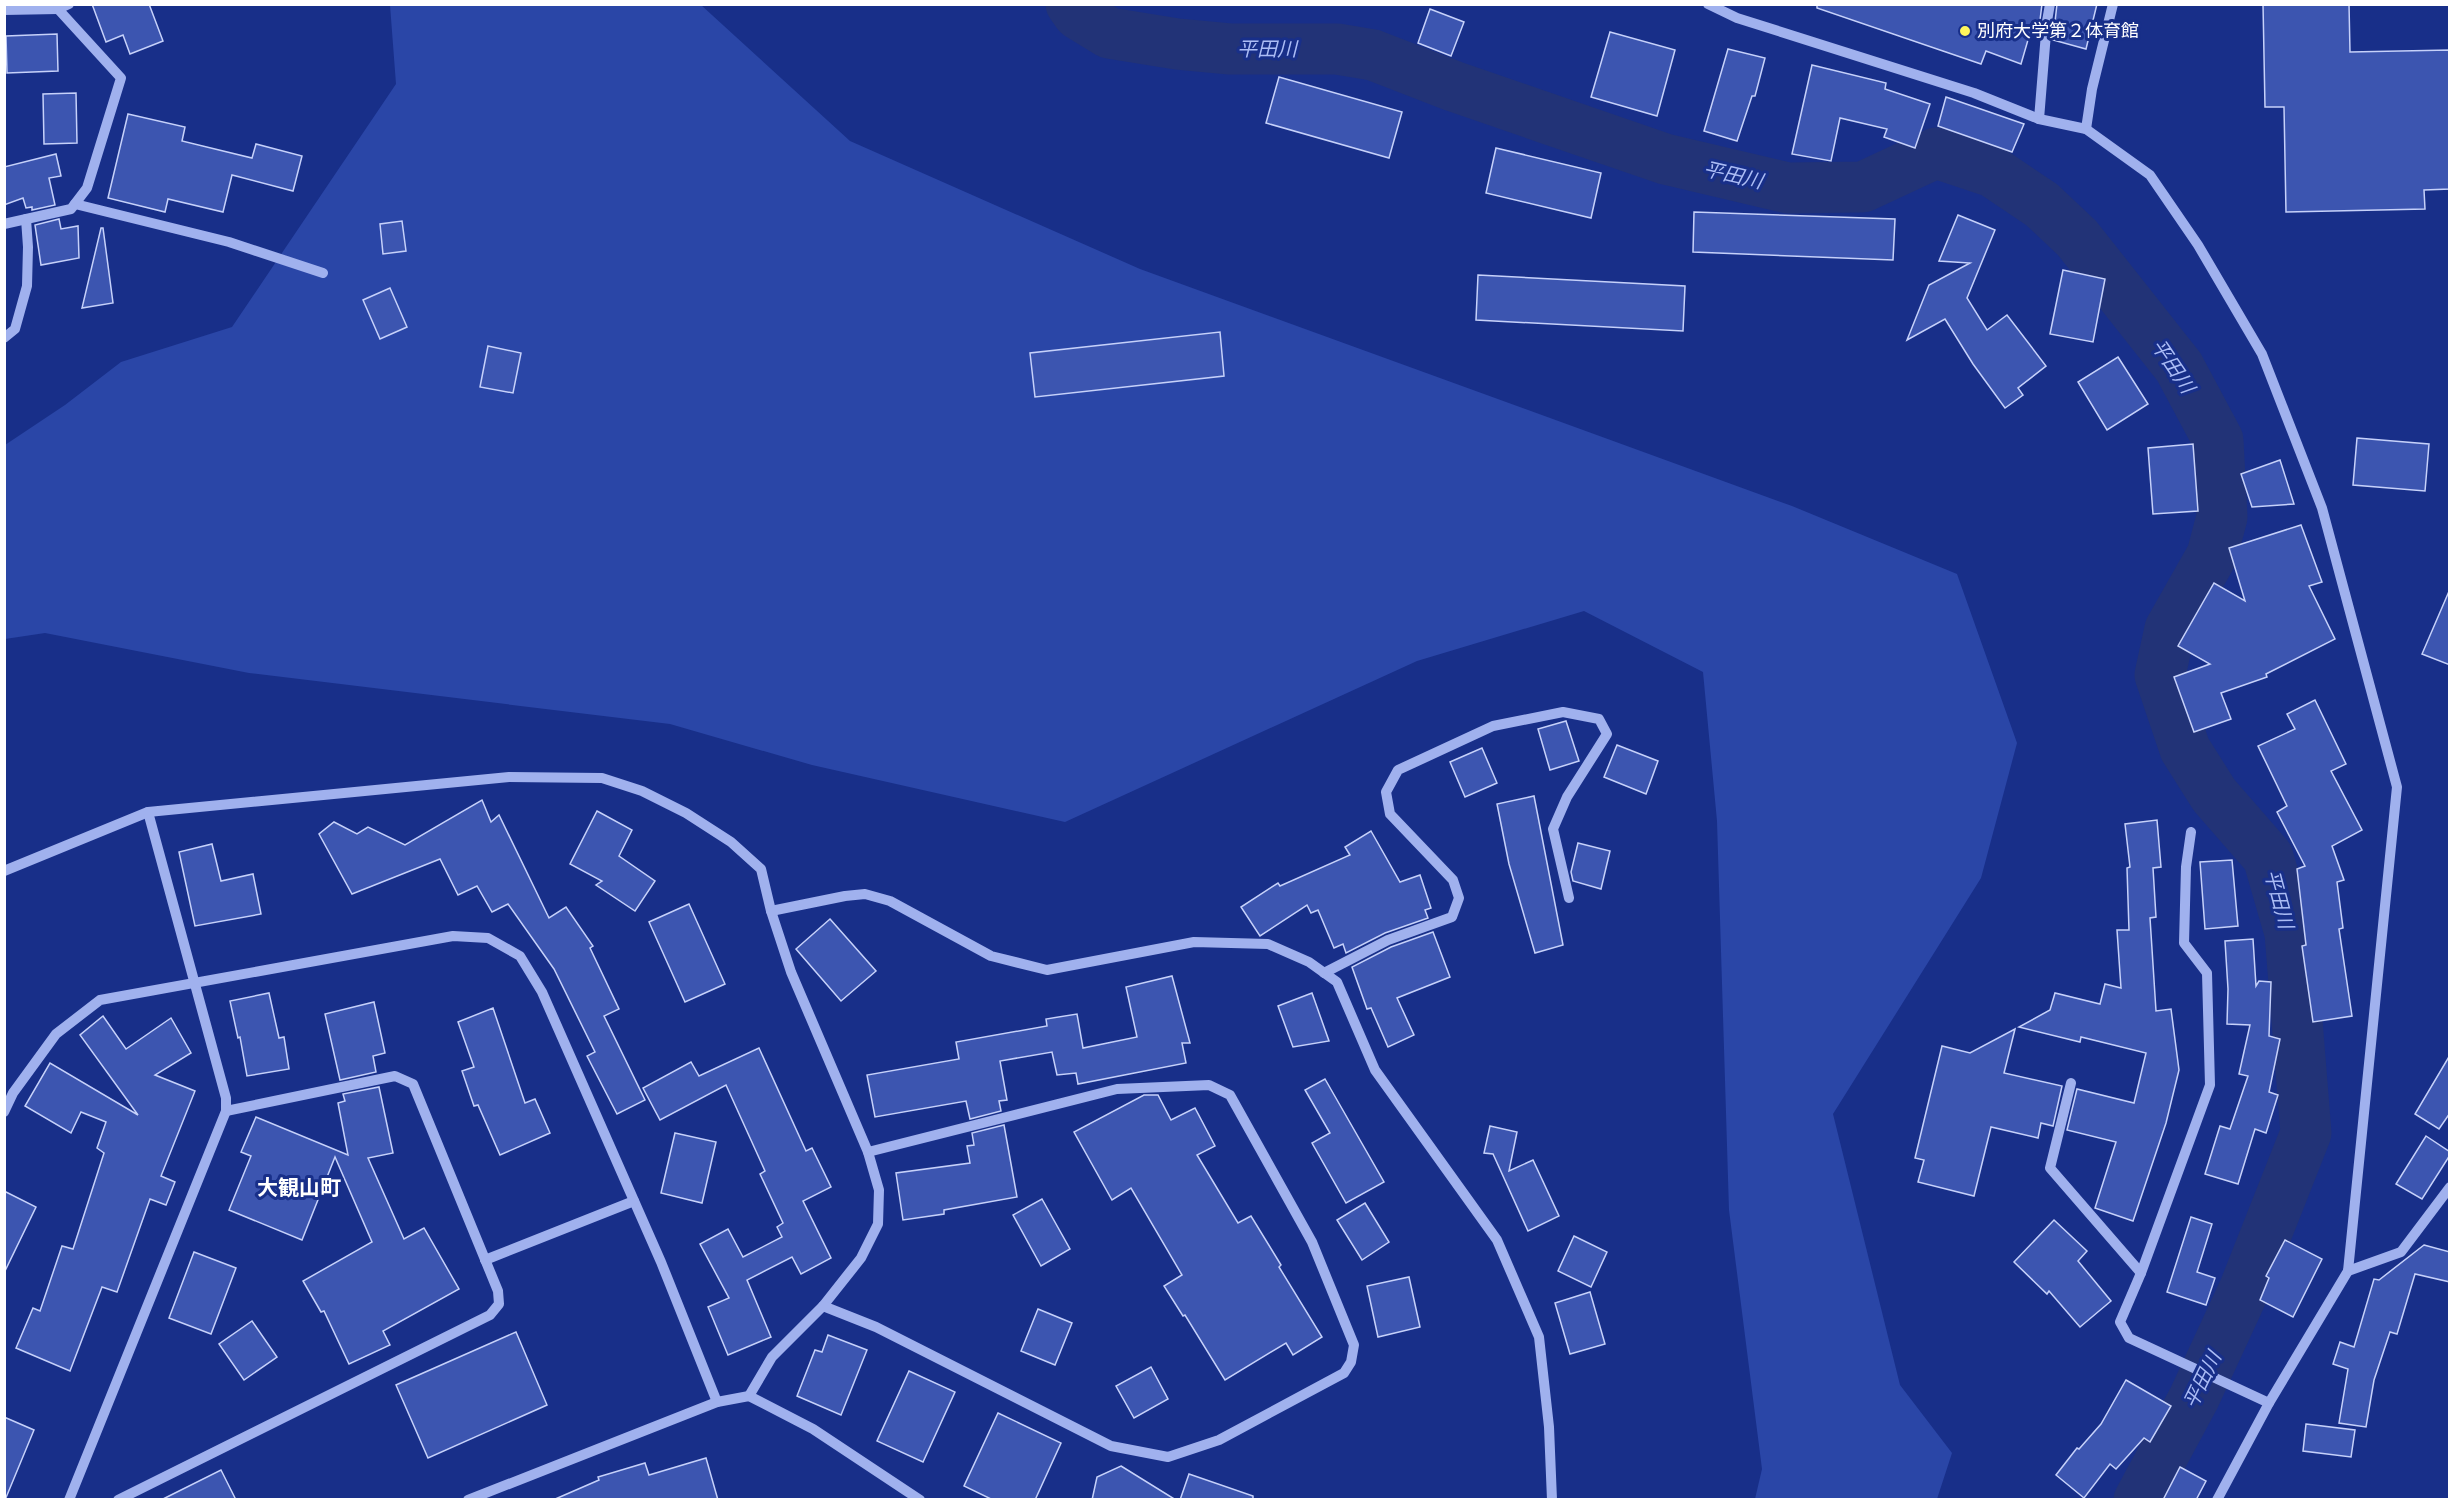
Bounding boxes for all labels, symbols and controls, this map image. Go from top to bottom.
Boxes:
place label: 別府大学第２体育館 [1977,21,2139,41]
marker: 別府大学第２体育館 [1958,24,1972,38]
water label: 平田川 [1237,38,1299,60]
water label: 平田川 [1701,158,1767,193]
water label: 平田川 [2147,335,2200,399]
water label: 平田川 [2261,867,2298,933]
district label: 大観山町 [257,1176,341,1199]
water label: 平田川 [2179,1346,2226,1412]

